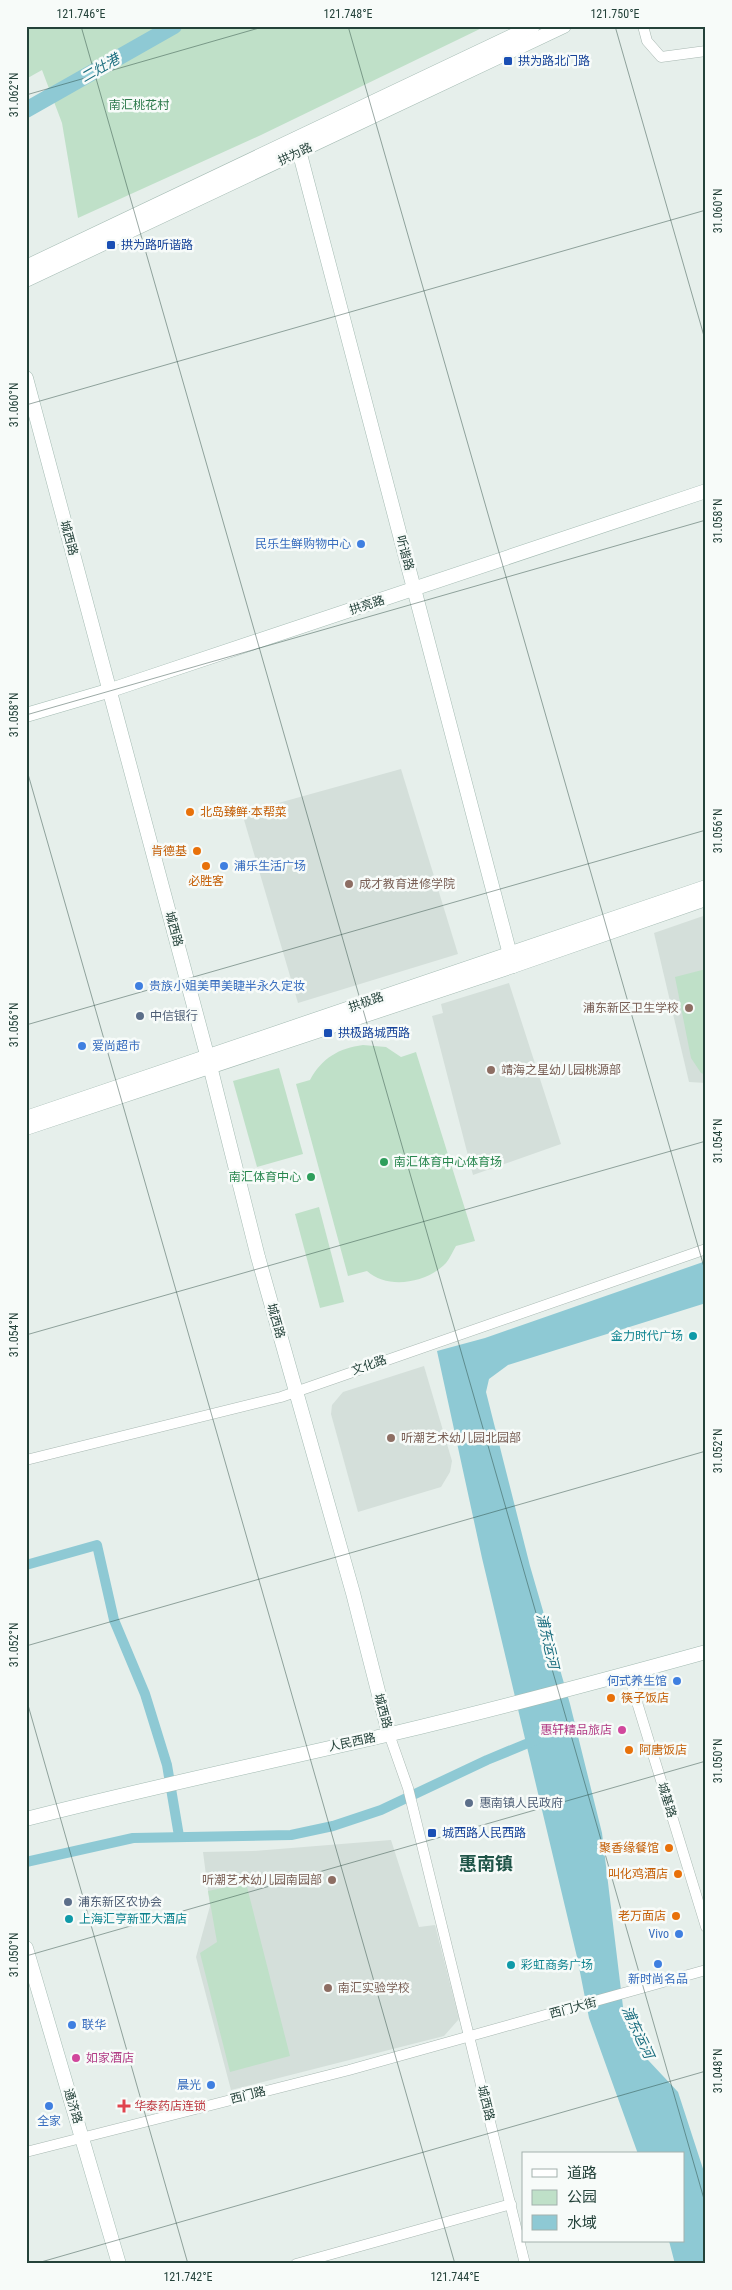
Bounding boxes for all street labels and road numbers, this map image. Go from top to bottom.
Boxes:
street label: 拱为路 [276,140,314,168]
street label: 城西路 [58,519,80,557]
street label: 听谐路 [394,534,416,572]
street label: 拱亮路 [348,593,386,617]
street label: 城西路 [163,910,185,948]
street label: 拱极路 [347,990,385,1014]
street label: 城西路 [264,1302,288,1340]
street label: 文化路 [350,1353,388,1377]
street label: 城西路 [372,1692,394,1730]
street label: 人民西路 [327,1730,377,1754]
street label: 城基路 [655,1781,679,1819]
street label: 西门大街 [548,1995,598,2021]
street label: 西门路 [229,2084,267,2106]
street label: 城西路 [475,2084,497,2122]
street label: 通济路 [61,2087,85,2125]

